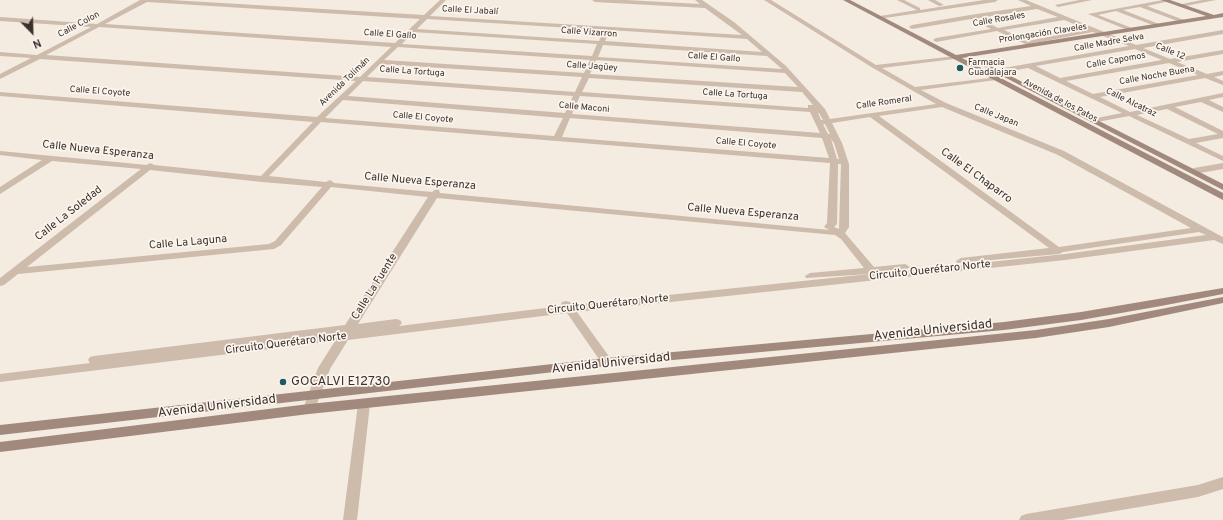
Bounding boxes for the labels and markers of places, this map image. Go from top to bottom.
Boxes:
place label: Farmacia Guadalajara [968,58,1017,79]
marker: Farmacia Guadalajara [955,63,965,73]
place label: GOCALVI E12730 [291,374,391,390]
marker: GOCALVI E12730 [278,377,288,387]

